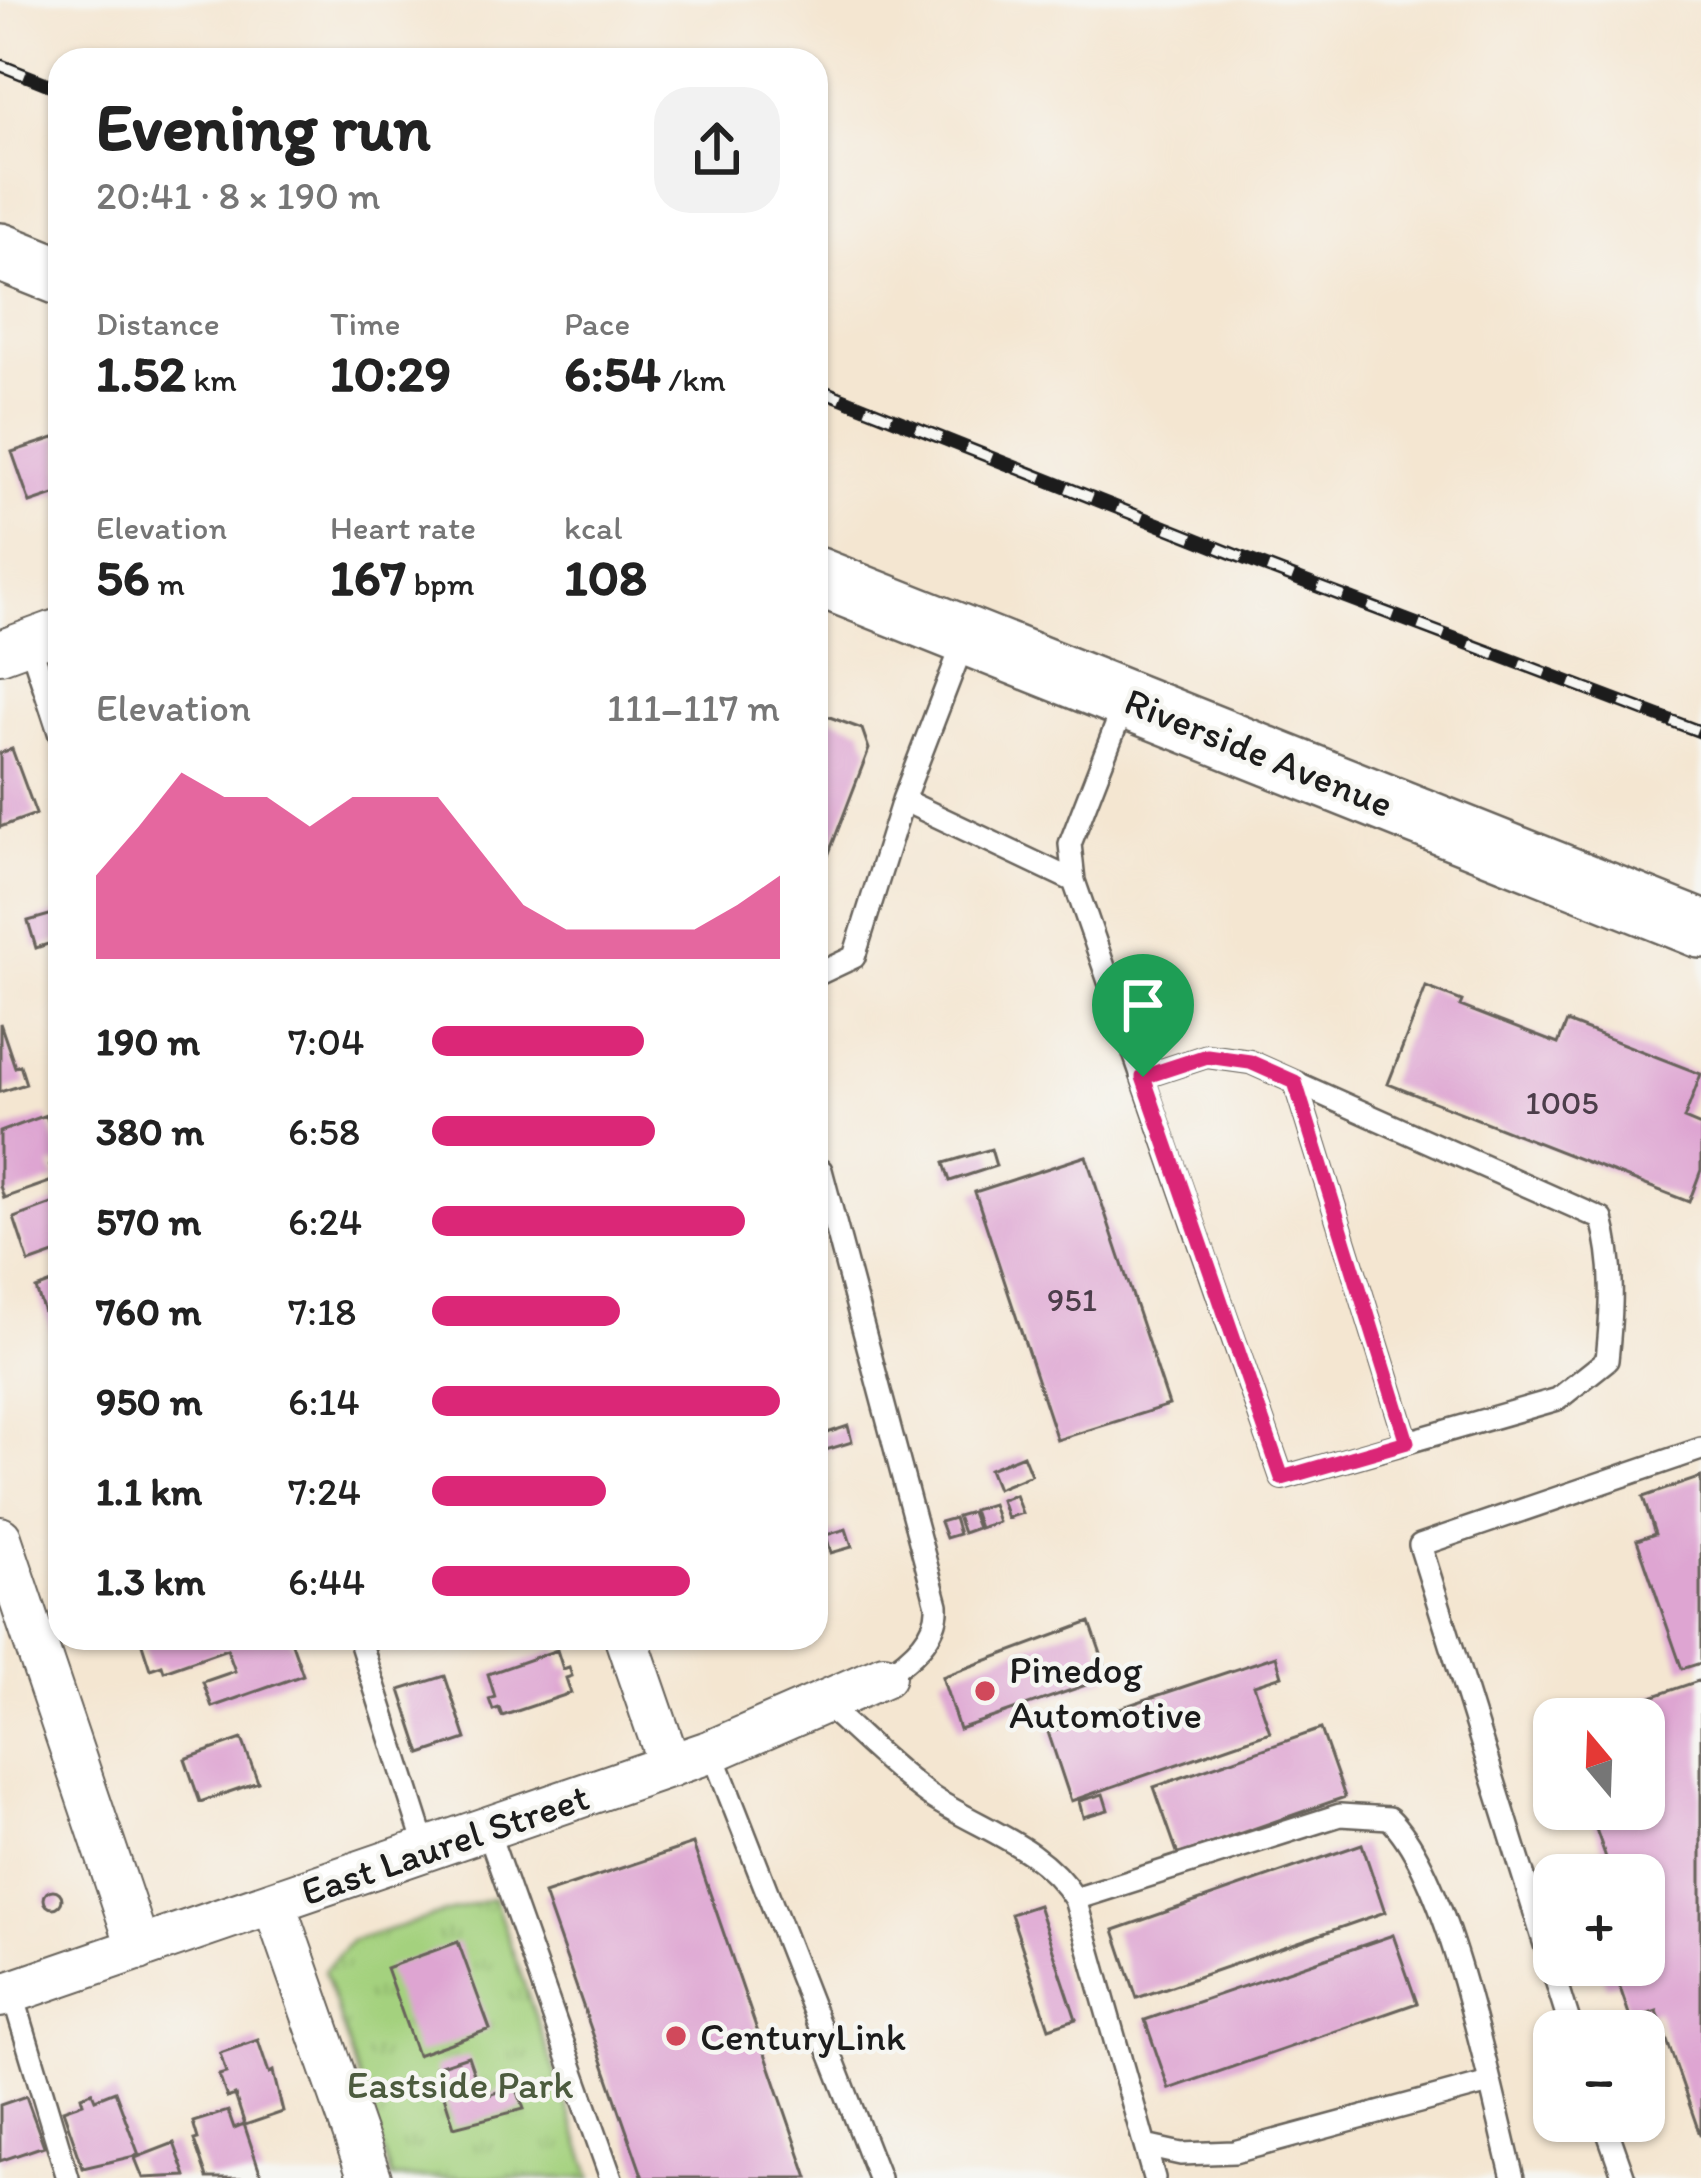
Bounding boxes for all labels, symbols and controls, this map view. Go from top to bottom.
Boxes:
text: Evening run [96,87,431,167]
button: share [654,87,780,213]
text: 20:41 · 8 × 190 m [96,172,381,219]
text: Distance [96,304,220,343]
text: Time [330,304,400,343]
text: Pace [564,304,630,343]
text: 1.52 [96,343,186,404]
text: 10:29 [330,343,451,404]
text: 6:54 [564,343,661,404]
text: km [186,360,237,399]
text: /km [661,360,726,399]
text: Elevation [96,508,227,547]
text: Heart rate [330,508,476,547]
text: kcal [564,508,623,547]
text: 56 [96,547,150,608]
text: 167 [330,547,406,608]
text: 108 [564,547,647,608]
text: m [150,564,185,603]
text: bpm [406,564,475,603]
street label: Riverside Avenue [1118,677,1400,827]
text: Elevation [96,684,251,731]
text: 111–117 m [607,684,780,731]
pin [1092,954,1194,1077]
icon: arrive [1110,972,1176,1038]
text: 190 m [96,1018,200,1065]
text: 7:04 [288,1018,364,1065]
house number: 1005 [1525,1083,1599,1122]
text: 380 m [96,1108,204,1155]
text: 6:58 [288,1108,360,1155]
text: 570 m [96,1198,201,1245]
text: 6:24 [288,1198,362,1245]
house number: 951 [1047,1280,1097,1319]
text: 760 m [96,1288,202,1335]
text: 7:18 [288,1288,356,1335]
text: 950 m [96,1378,202,1425]
text: 6:14 [288,1378,360,1425]
text: 1.1 km [96,1468,202,1515]
text: 7:24 [288,1468,361,1515]
text: 1.3 km [96,1558,205,1605]
text: 6:44 [288,1558,365,1605]
place label: Pinedog Automotive [1009,1646,1202,1738]
marker: Pinedog Automotive [972,1678,998,1704]
north arrow [1533,1698,1665,1830]
map controls [1533,1698,1665,2142]
street label: East Laurel Street [295,1773,595,1915]
button: + [1533,1854,1665,1986]
button: − [1533,2010,1665,2142]
place label: CenturyLink [700,2013,906,2060]
marker: CenturyLink [663,2023,689,2049]
park label: Eastside Park [347,2061,573,2108]

